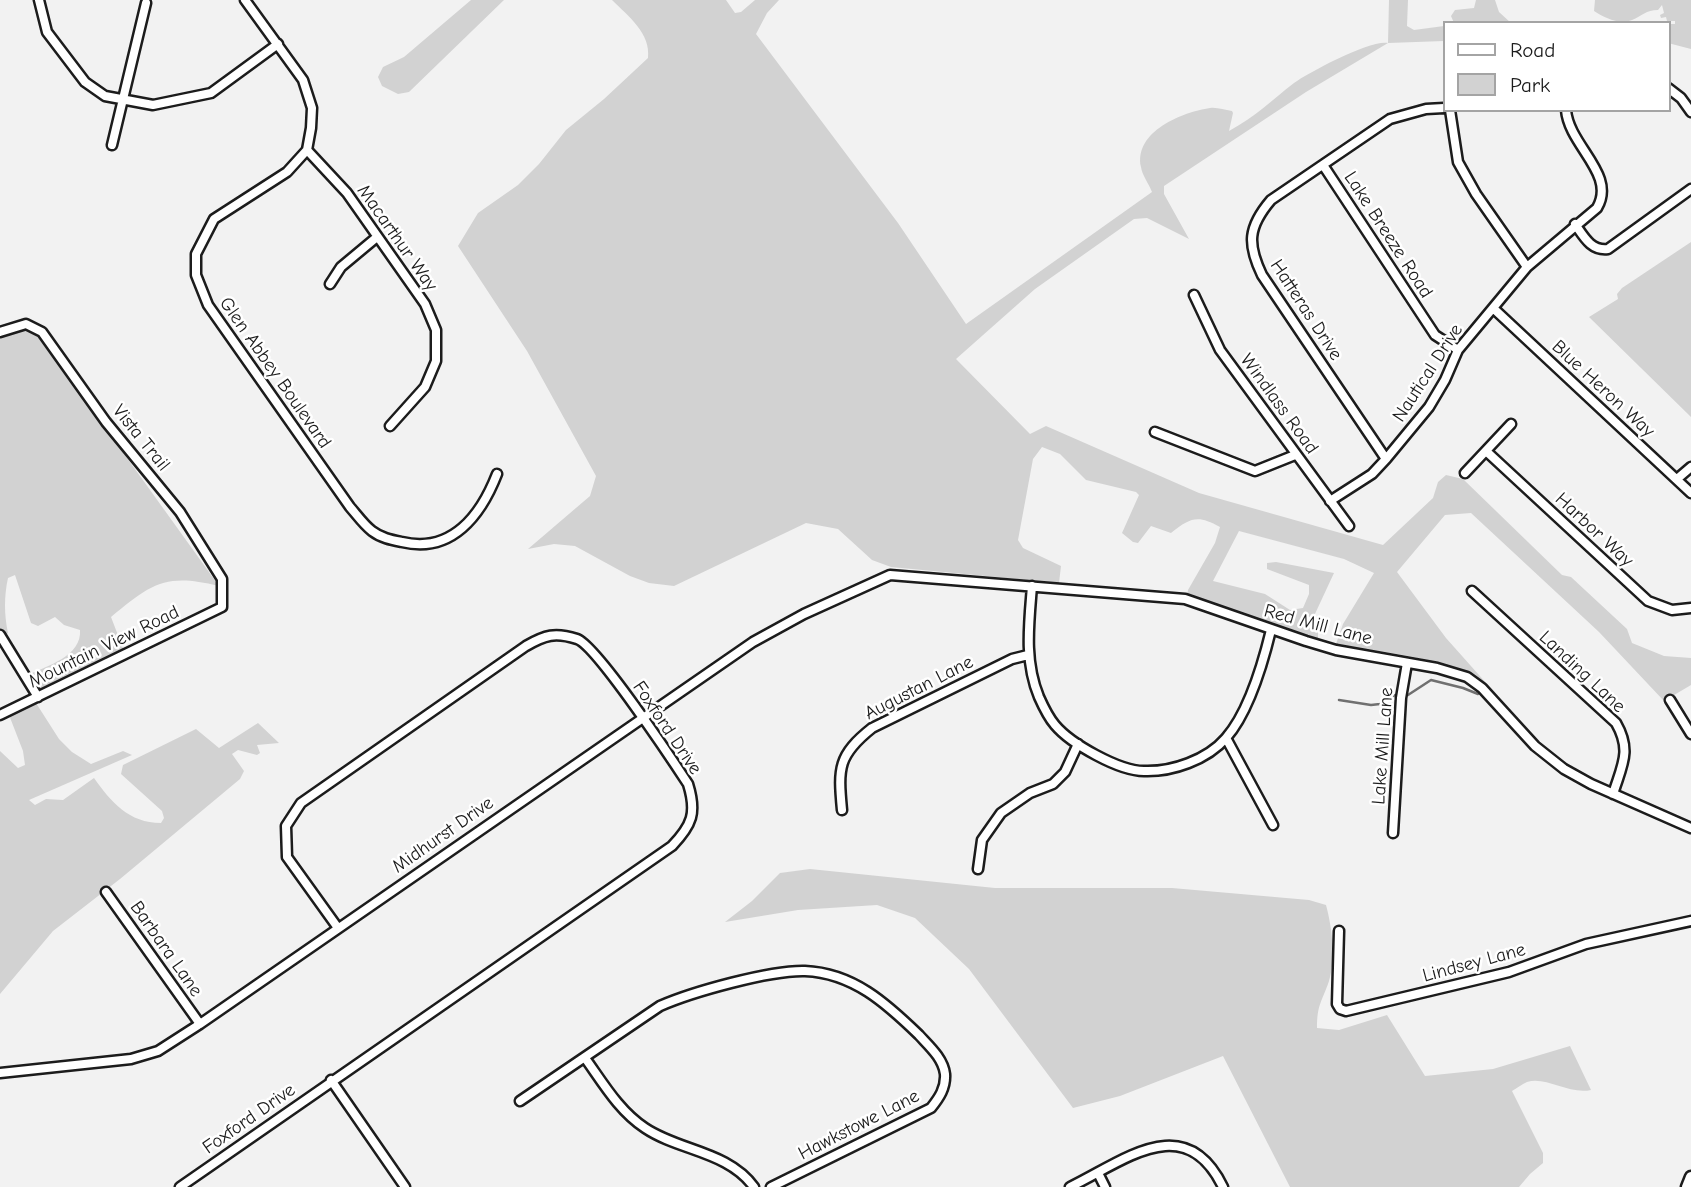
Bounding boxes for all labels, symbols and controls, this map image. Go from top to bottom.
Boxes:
legend [1442,21,1670,112]
text: Road [1510,38,1555,62]
text: Park [1510,73,1550,97]
street label: Lake Breeze Road [1339,167,1437,303]
street label: Macarthur Way [352,180,442,296]
street label: Hatteras Drive [1265,255,1347,365]
street label: Glen Abbey Boulevard [214,293,336,453]
street label: Nautical Drive [1388,320,1468,426]
street label: Blue Heron Way [1547,336,1659,442]
street label: Windlass Road [1235,349,1323,459]
street label: Vista Trail [107,400,175,476]
street label: Harbor Way [1550,488,1638,572]
street label: Red Mill Lane [1261,600,1375,650]
street label: Mountain View Road [25,601,183,693]
street label: Landing Lane [1534,626,1630,718]
street label: Augustan Lane [861,651,977,725]
street label: Foxford Drive [627,677,707,779]
street label: Lake Mill Lane [1368,687,1398,805]
street label: Midhurst Drive [388,792,498,878]
street label: Barbara Lane [125,897,207,1001]
street label: Lindsey Lane [1420,938,1528,988]
street label: Foxford Drive [198,1079,300,1159]
street label: Hawkstowe Lane [795,1085,923,1165]

